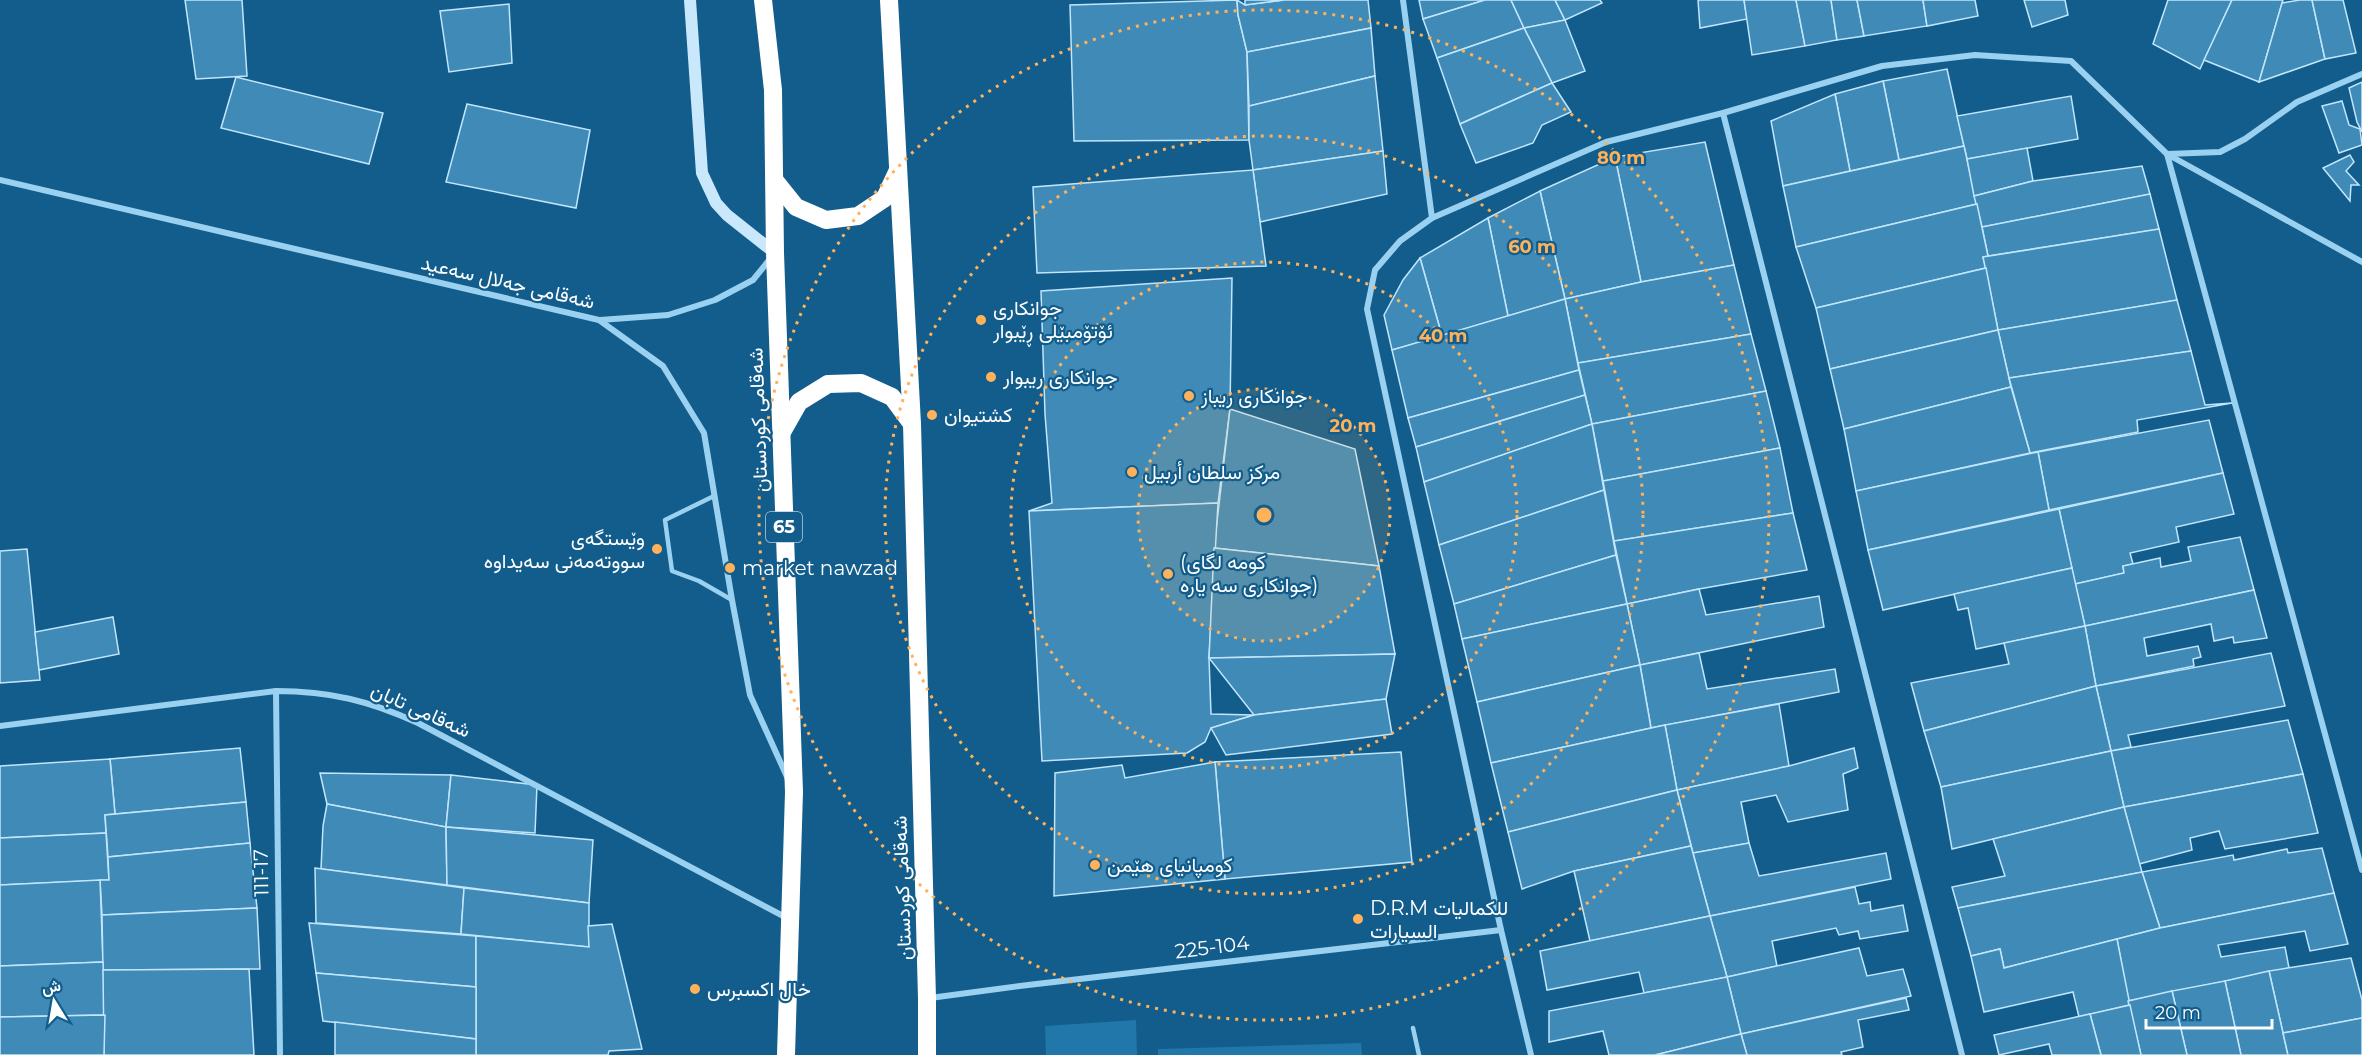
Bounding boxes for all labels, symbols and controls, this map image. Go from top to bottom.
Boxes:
text: 80 m [1597,147,1645,169]
text: 60 m [1508,236,1556,258]
street label: شەقامی جەلال سەعید [419,250,597,314]
place label: جوانکاری ئۆتۆمبێلی ڕێبوار [992,296,1113,347]
marker: جوانکاری ئۆتۆمبێلی ڕێبوار [974,313,988,327]
text: 40 m [1419,325,1467,347]
street label: شەقامی کوردستان [743,347,774,493]
place label: جوانكارى ريبوار [1002,365,1118,390]
marker: جوانكارى ريبوار [984,370,998,384]
place label: جوانكارى ريباز [1200,384,1307,409]
marker: جوانكارى ريباز [1182,389,1196,403]
place label: كشتيوان [944,403,1012,428]
marker: كشتيوان [925,408,939,422]
text: 20 m [1330,415,1376,437]
place label: مركز سلطان أربيل [1144,460,1280,485]
marker: مركز سلطان أربيل [1125,465,1139,479]
centre of rings [1254,505,1274,525]
road number: 65 [766,512,802,542]
place label: وێستگەی سووتەمەنی سەیداوە [484,526,645,574]
marker: وێستگەی سووتەمەنی سەیداوە [650,542,664,556]
place label: (كومه لگای جوانکاری سه یاره) [1180,550,1318,598]
place label: market nawzad [742,556,898,580]
marker: market nawzad [723,561,737,575]
marker: (كومه لگای جوانکاری سه یاره) [1161,567,1175,581]
street label: شەقامی تابان [368,677,474,743]
street label: شەقامی کوردستان [887,815,918,961]
street label: 111-17 [249,849,273,897]
place label: کومپانیای هێمن [1107,853,1233,879]
marker: کومپانیای هێمن [1088,858,1102,872]
place label: D.R.M للكماليات السيارات [1370,896,1508,944]
marker: D.R.M للكماليات السيارات [1351,912,1365,926]
street label: 225-104 [1173,931,1251,963]
north arrow [24,971,84,1031]
text: ش [40,976,62,998]
place label: خال اكسبرس [707,977,811,1002]
marker: خال اكسبرس [688,982,702,996]
scale bar [2146,992,2272,1030]
text: 20 m [2155,1002,2201,1024]

